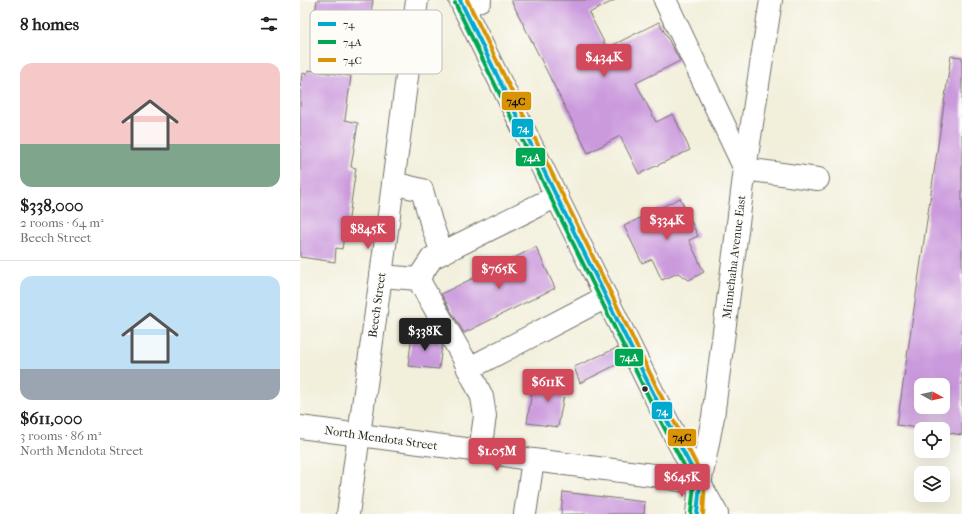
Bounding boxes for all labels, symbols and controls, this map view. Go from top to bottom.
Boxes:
legend [310,10,442,74]
icon: filters [258,13,280,35]
text: 8 homes [20,14,79,34]
text: 74 [343,18,355,31]
text: 74A [343,36,363,49]
pin: $434K [576,44,632,78]
text: $434K [585,49,623,64]
text: 74C [343,54,362,67]
icon: home [114,89,186,161]
line badge: 74C [501,91,532,111]
text: 74C [506,95,526,108]
line badge: 74 [511,118,534,138]
text: 74 [516,122,529,135]
line badge: 74A [515,147,546,167]
text: 74A [521,151,541,164]
street label: Minnehaha Avenue East [719,194,749,320]
text: $338,000 [20,195,84,215]
pin: $334K [639,207,695,241]
text: $334K [650,212,684,227]
text: 2 rooms · 64 m² [20,215,104,230]
pin: $845K [340,216,396,250]
text: $845K [350,221,386,236]
text: Beech Street [20,230,91,245]
pin: $765K [471,256,527,290]
text: $765K [481,261,517,276]
street label: Beech Street [365,271,389,339]
icon: home [114,302,186,374]
pin: $338K [397,318,453,352]
text: $338K [408,323,442,338]
line badge: 74A [614,348,644,367]
text: 74A [619,351,639,364]
pin: $611K [520,369,576,403]
text: $611K [532,374,564,389]
north arrow [914,378,950,414]
map controls [914,378,950,502]
unlabelled marker [640,384,650,394]
line badge: 74 [651,401,673,420]
text: 74 [655,405,668,418]
text: $611,000 [20,408,82,428]
button: locate [914,422,950,458]
street label: North Mendota Street [324,423,439,453]
text: 3 rooms · 86 m² [20,428,101,443]
line badge: 74C [667,428,697,447]
text: 74C [672,431,692,444]
pin: $1.05M [464,438,530,472]
text: North Mendota Street [20,443,143,458]
text: $1.05M [478,443,516,458]
pin: $645K [654,464,710,498]
button: layers [914,466,950,502]
text: $645K [664,469,700,484]

